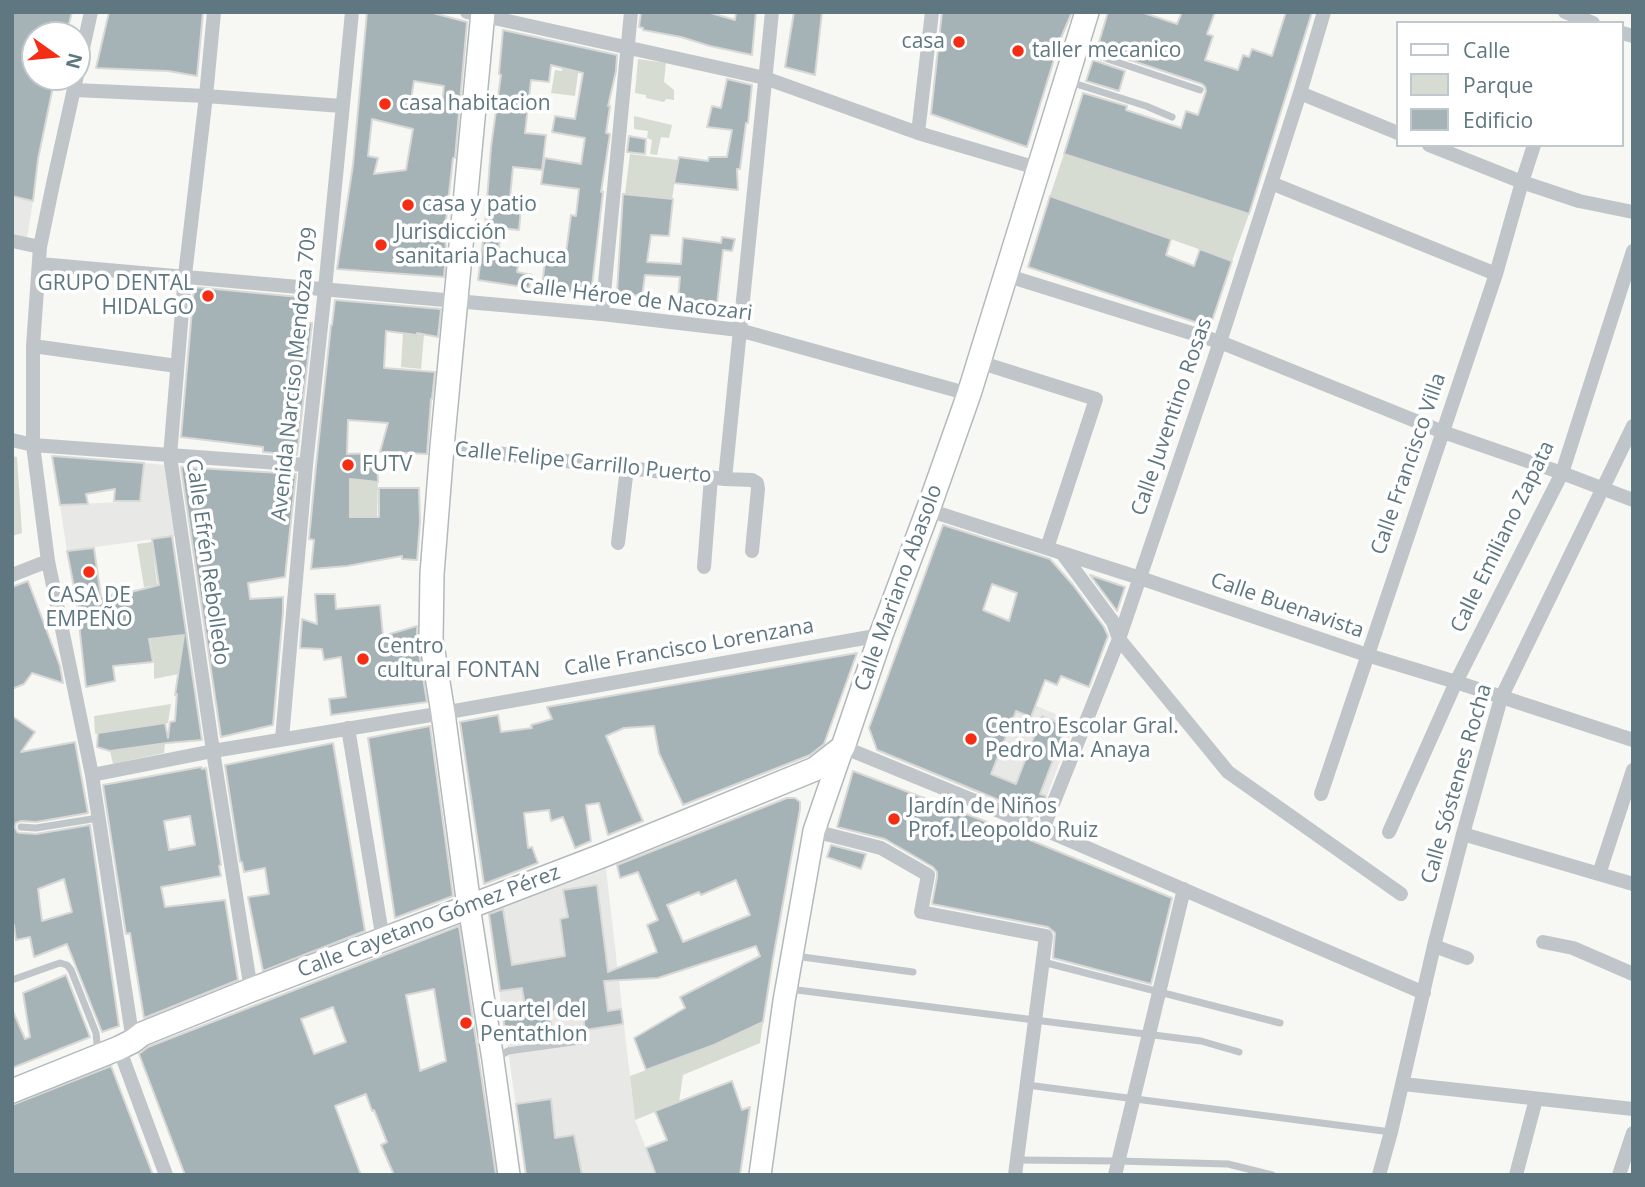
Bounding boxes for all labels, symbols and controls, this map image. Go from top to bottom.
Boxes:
north arrow [21,21,91,91]
legend [1396,21,1624,147]
place label: casa [902,29,945,55]
marker: casa [951,34,967,50]
text: Calle [1463,36,1510,64]
place label: taller mecanico [1032,38,1181,64]
marker: taller mecanico [1010,43,1026,59]
text: N [60,50,89,72]
text: Parque [1463,71,1533,99]
place label: casa habitacion [399,91,551,117]
marker: casa habitacion [377,96,393,112]
text: Edificio [1463,106,1533,134]
place label: casa y patio [422,192,537,218]
marker: casa y patio [400,197,416,213]
place label: Jurisdicción sanitaria Pachuca [395,220,567,270]
street label: Avenida Narciso Mendoza 709 [267,226,323,522]
marker: Jurisdicción sanitaria Pachuca [373,237,389,253]
place label: GRUPO DENTAL HIDALGO [38,271,194,321]
street label: Calle Héroe de Nacozari [518,273,754,327]
marker: GRUPO DENTAL HIDALGO [200,288,216,304]
street label: Calle Juventino Rosas [1126,315,1218,519]
street label: Calle Francisco Villa [1366,370,1452,558]
street label: Calle Felipe Carrillo Puerto [453,437,713,489]
street label: Calle Emiliano Zapata [1446,437,1560,637]
place label: FUTV [362,452,412,478]
street label: Calle Efrén Rebolledo [180,457,234,667]
marker: FUTV [340,457,356,473]
street label: Calle Mariano Abasolo [850,481,948,695]
marker: CASA DE EMPEÑO [81,564,97,580]
street label: Calle Buenavista [1207,568,1367,644]
place label: CASA DE EMPEÑO [45,583,133,633]
street label: Calle Francisco Lorenzana [562,614,816,682]
place label: Centro cultural FONTAN [377,634,540,684]
marker: Centro cultural FONTAN [355,651,371,667]
street label: Calle Sóstenes Rocha [1416,681,1498,887]
place label: Centro Escolar Gral. Pedro Ma. Anaya [985,714,1179,764]
marker: Centro Escolar Gral. Pedro Ma. Anaya [963,731,979,747]
place label: Jardín de Niños Prof. Leopoldo Ruiz [908,794,1098,844]
marker: Jardín de Niños Prof. Leopoldo Ruiz [886,811,902,827]
street label: Calle Cayetano Gómez Pérez [294,860,564,984]
place label: Cuartel del Pentathlon [480,998,588,1048]
marker: Cuartel del Pentathlon [458,1015,474,1031]

